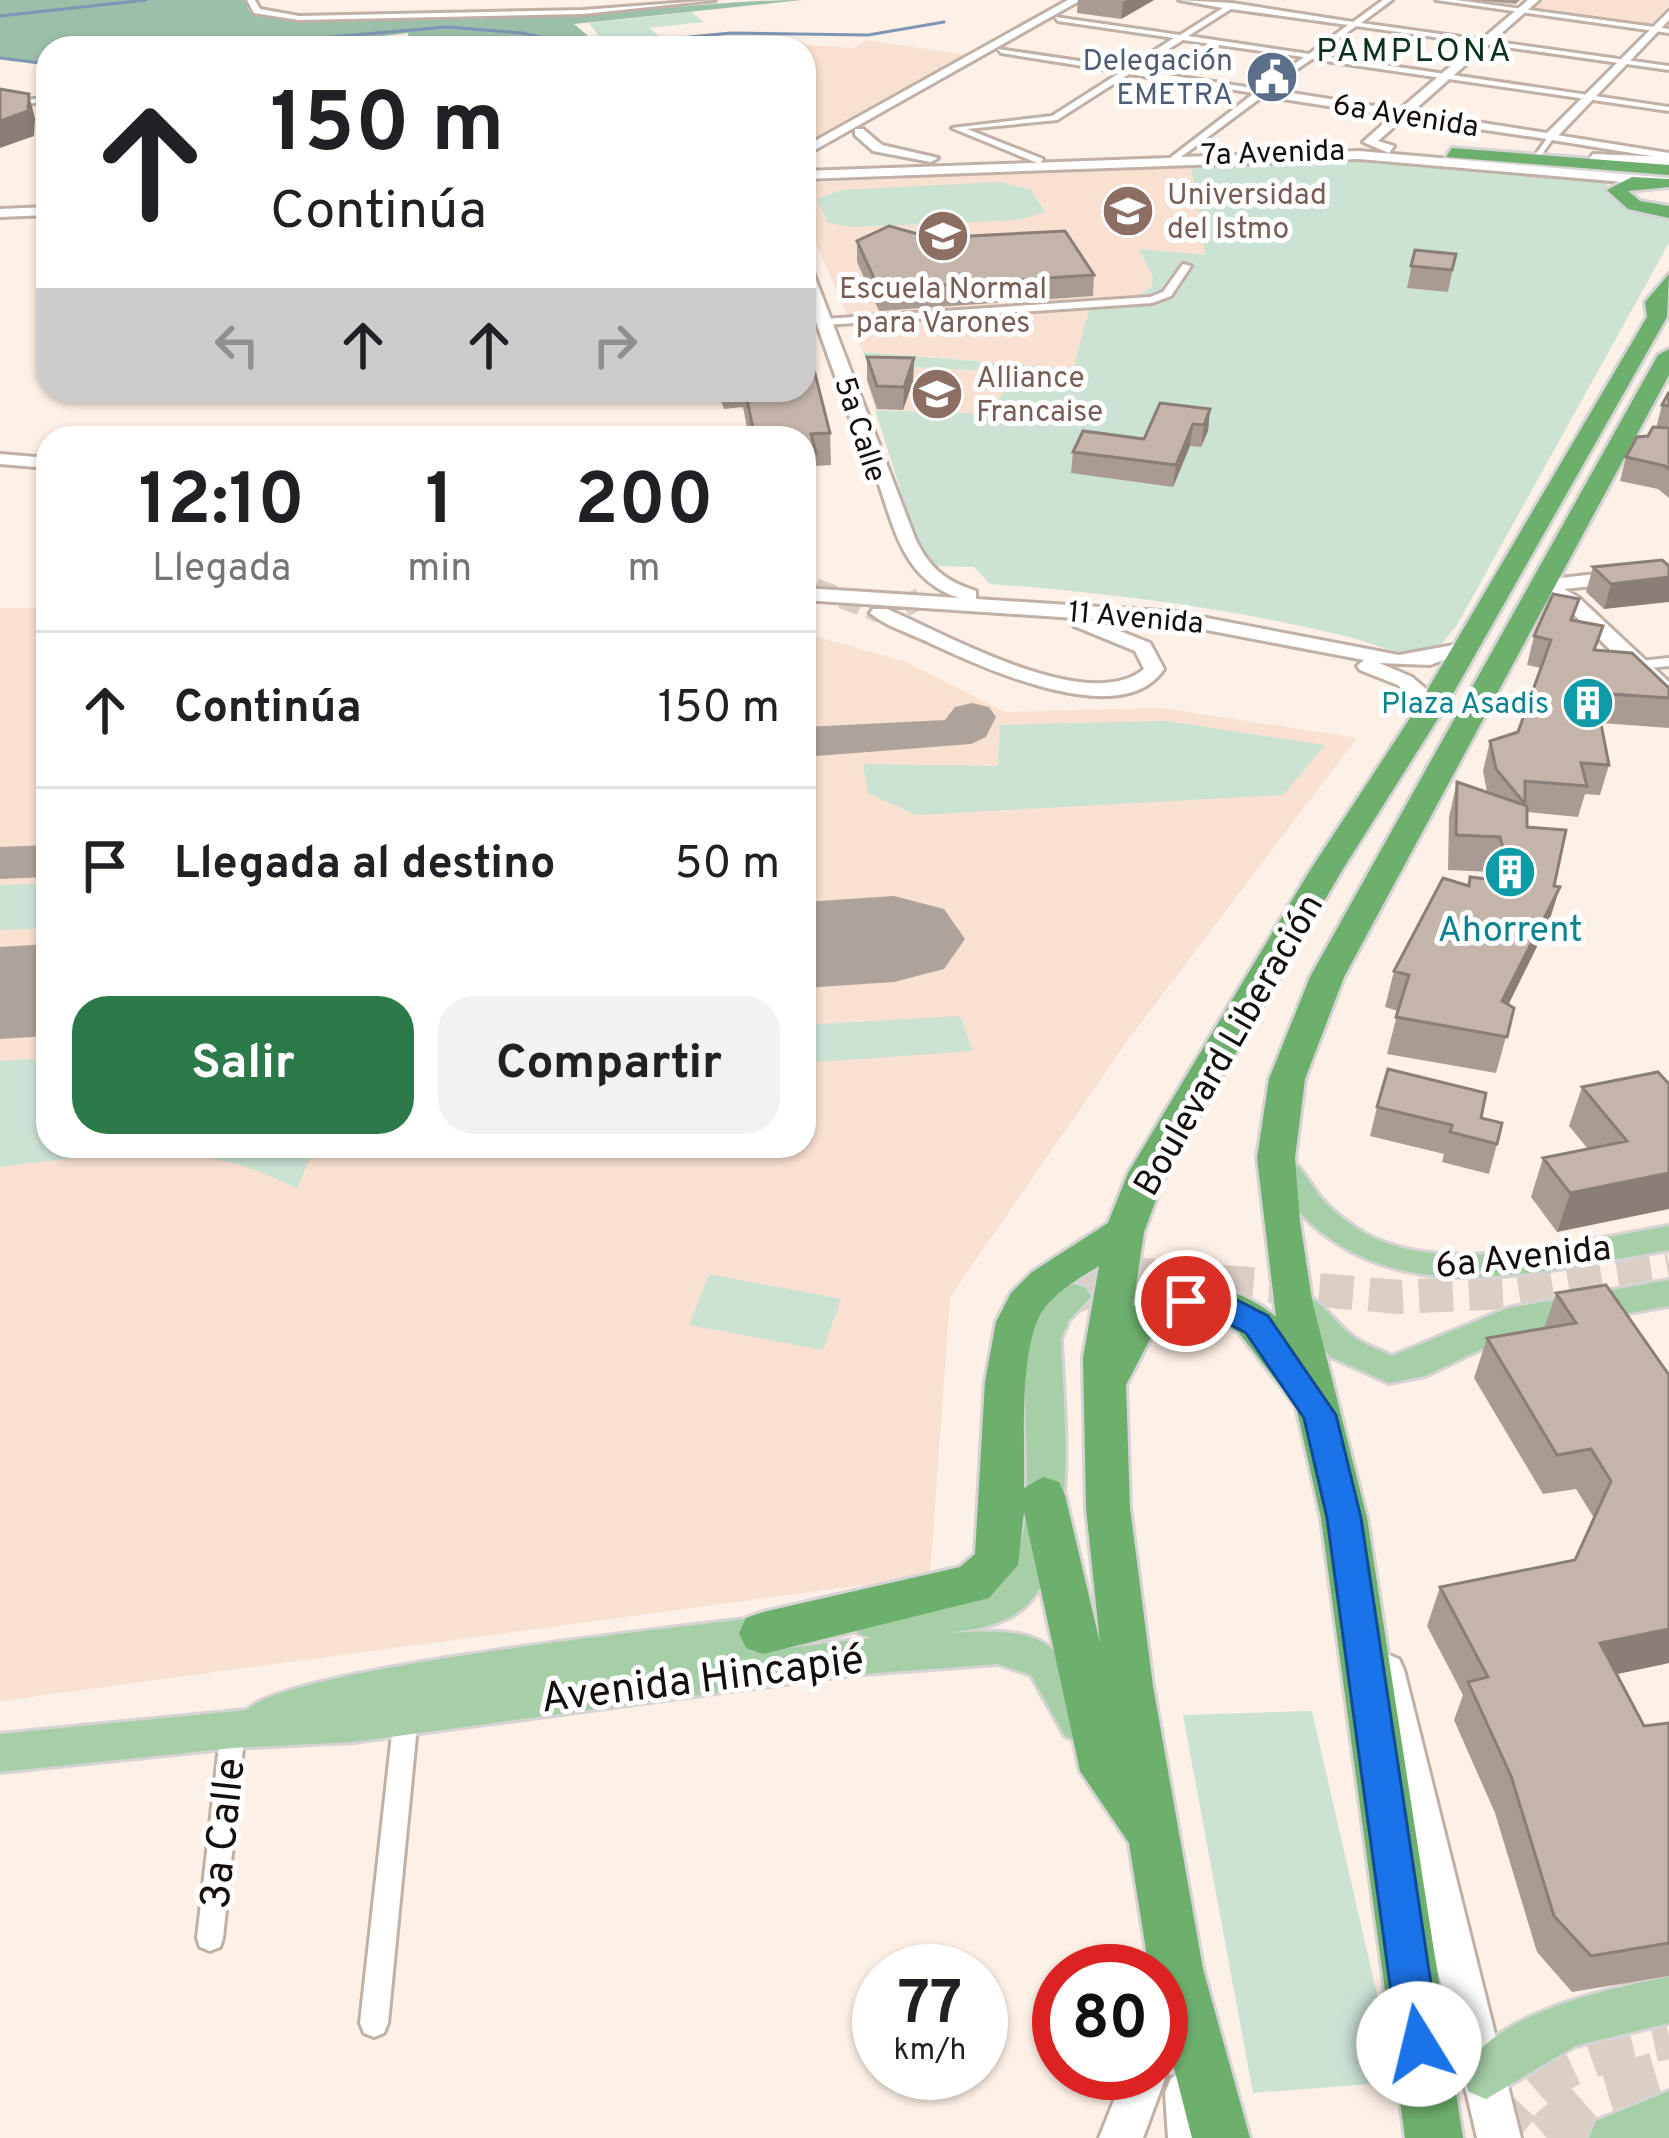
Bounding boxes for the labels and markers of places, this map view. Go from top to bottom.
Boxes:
place label: Delegación EMETRA [1083,44,1233,115]
public building icon: Delegación EMETRA [1244,49,1300,105]
place label: Universidad del Istmo [1167,178,1327,249]
school or university icon: Universidad del Istmo [1100,183,1156,239]
school or university icon: Escuela Normal para Varones [915,208,971,264]
place label: Escuela Normal para Varones [839,272,1047,343]
place label: Alliance Francaise [976,361,1103,432]
school or university icon: Alliance Francaise [909,366,965,422]
building icon: Plaza Asadis [1560,675,1616,731]
place label: Plaza Asadis [1381,687,1549,724]
building icon: Ahorrent [1482,844,1538,900]
place label: Ahorrent [1437,909,1583,955]
pin [1135,1250,1237,1352]

